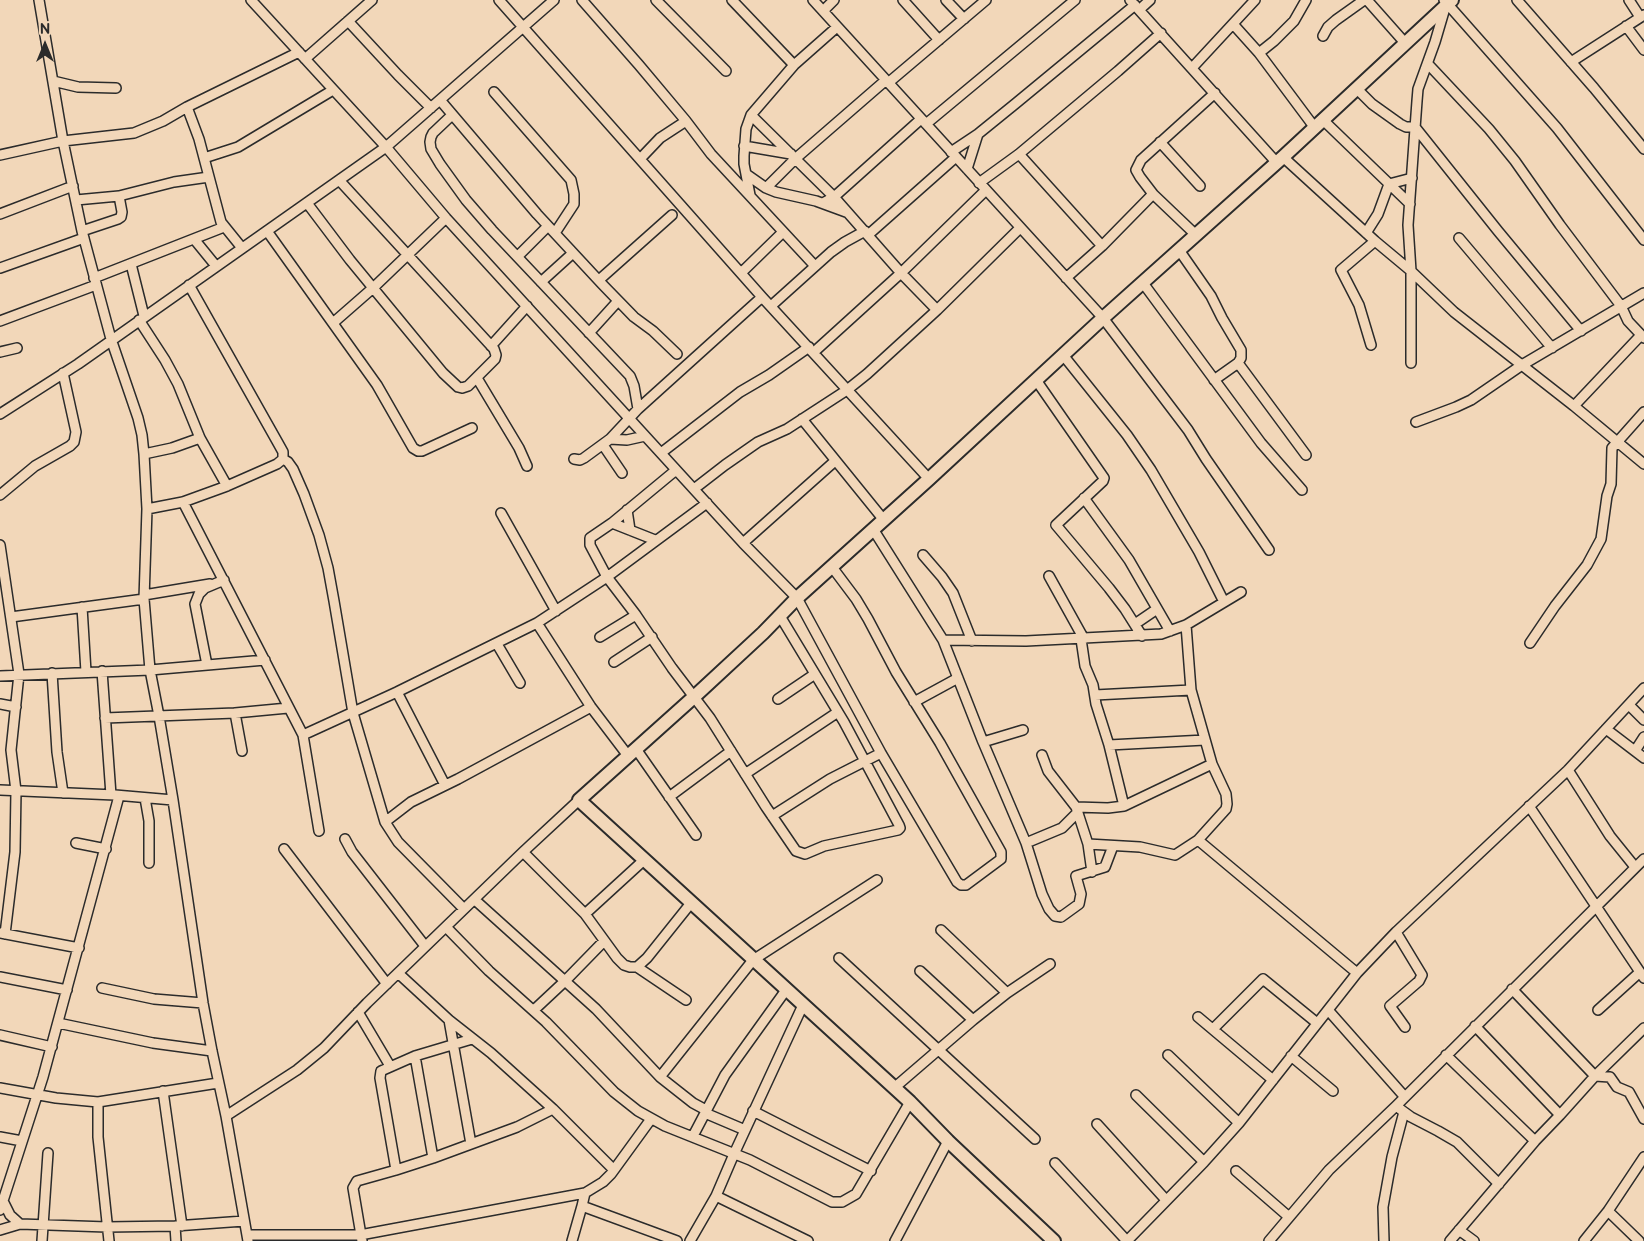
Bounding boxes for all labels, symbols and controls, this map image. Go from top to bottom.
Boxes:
north arrow [20,20,70,70]
text: N [40,21,50,38]

